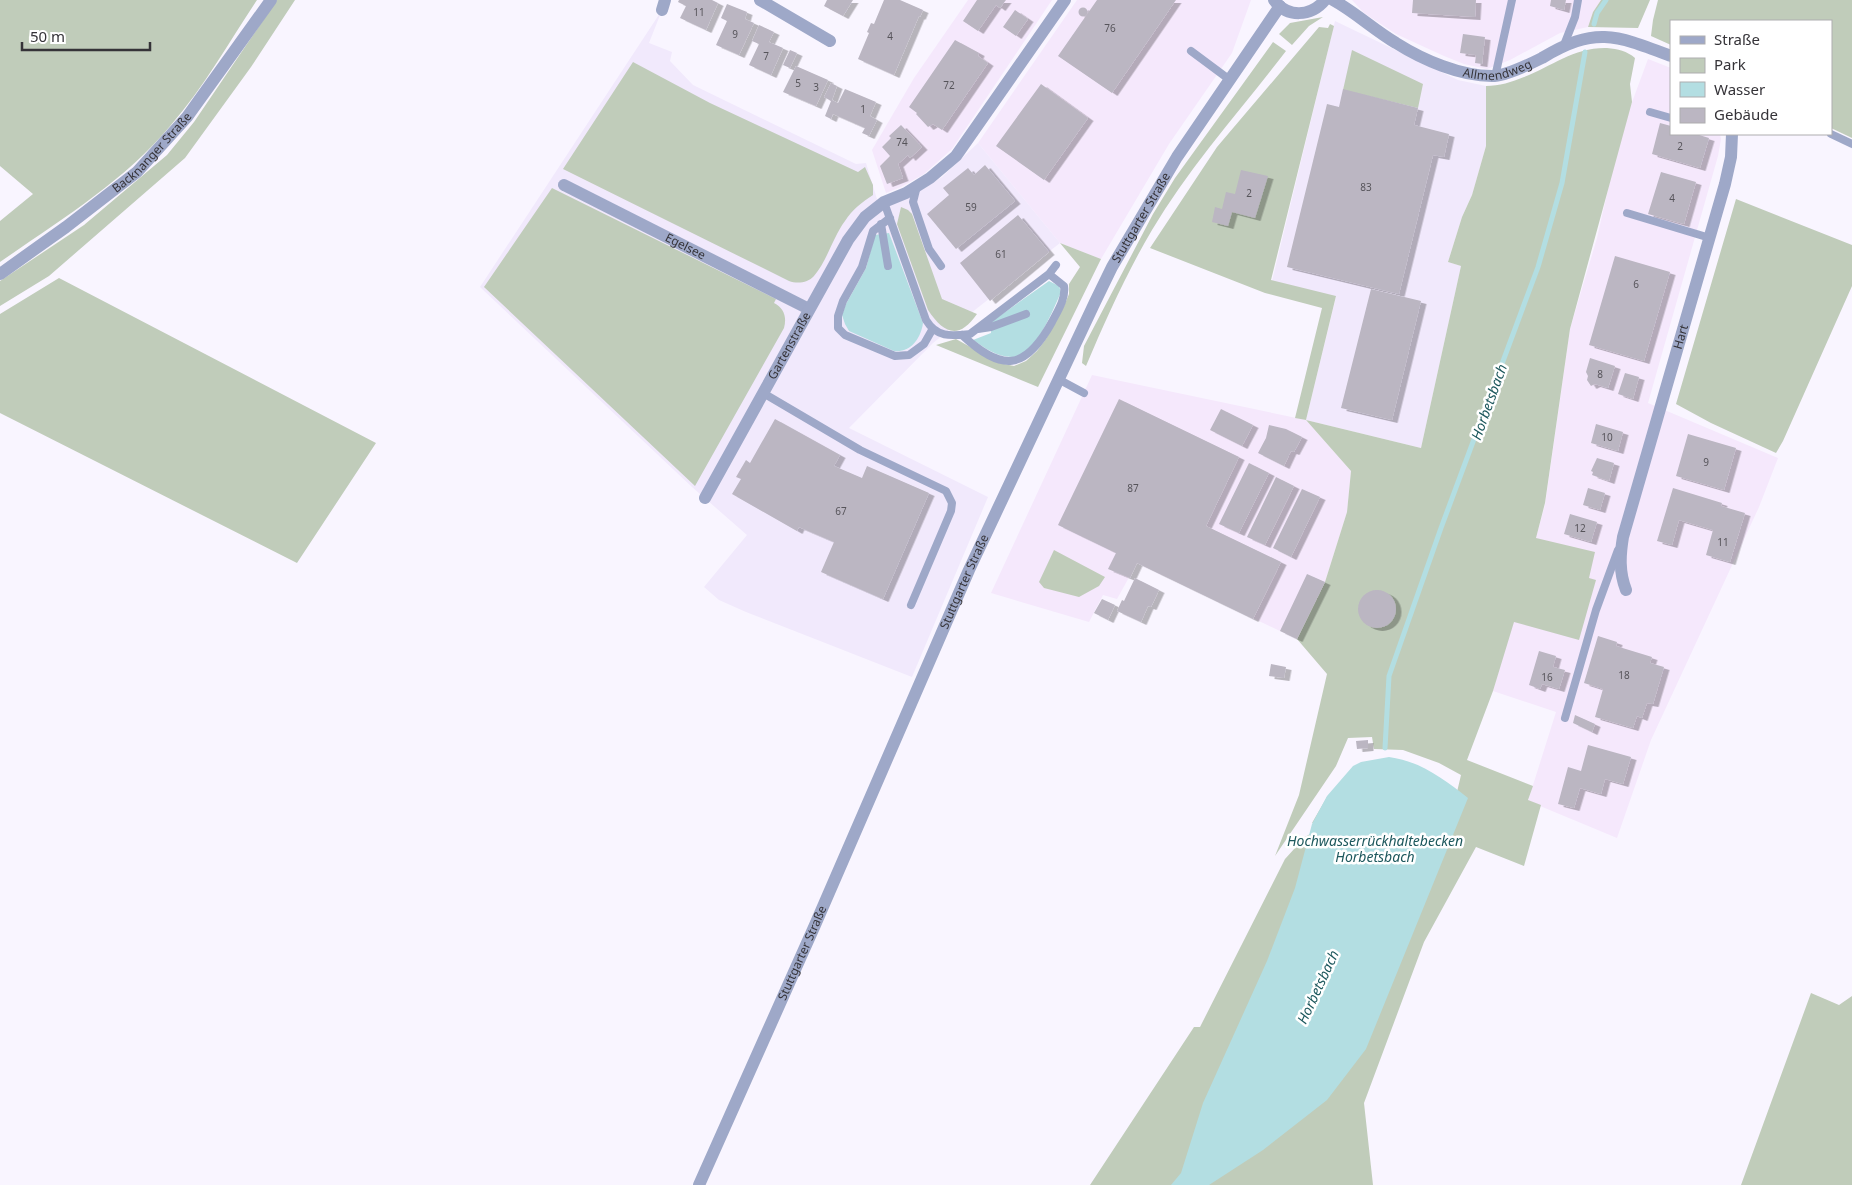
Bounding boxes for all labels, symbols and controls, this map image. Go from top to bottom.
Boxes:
house number: 11 [693,5,705,19]
scale bar [22,20,150,52]
legend [1670,20,1832,135]
house number: 76 [1104,21,1116,35]
text: 50 m [30,26,65,46]
house number: 9 [732,27,738,41]
house number: 4 [887,29,893,43]
text: Straße [1714,29,1760,49]
house number: 7 [763,49,769,63]
text: Park [1714,54,1746,74]
street label: Allmendweg [1461,55,1534,84]
house number: 5 [795,76,801,90]
house number: 72 [943,78,955,92]
text: Wasser [1714,79,1765,99]
house number: 3 [813,80,819,94]
house number: 1 [860,102,866,116]
text: Gebäude [1714,104,1778,124]
street label: Backnanger Straße [108,109,196,196]
house number: 74 [896,135,908,149]
house number: 2 [1677,139,1683,153]
street label: Stuttgarter Straße [1107,169,1174,266]
house number: 83 [1360,180,1372,194]
house number: 2 [1246,186,1252,200]
house number: 4 [1669,191,1675,205]
house number: 59 [965,200,977,214]
street label: Egelsee [662,229,709,263]
house number: 61 [995,247,1007,261]
house number: 6 [1633,277,1639,291]
street label: Gartenstraße [763,309,815,382]
street label: Hart [1669,322,1692,351]
water label: Horbetsbach [1466,361,1511,442]
house number: 8 [1597,367,1603,381]
house number: 10 [1601,430,1613,444]
house number: 9 [1703,455,1709,469]
house number: 87 [1127,481,1139,495]
house number: 67 [835,504,847,518]
house number: 12 [1574,521,1586,535]
street label: Stuttgarter Straße [935,531,993,632]
house number: 11 [1717,535,1729,549]
house number: 18 [1618,668,1630,682]
house number: 16 [1541,670,1553,684]
water label: Hochwasserrückhaltebecken Horbetsbach [1287,831,1463,866]
street label: Stuttgarter Straße [773,903,831,1003]
water label: Horbetsbach [1292,947,1343,1027]

